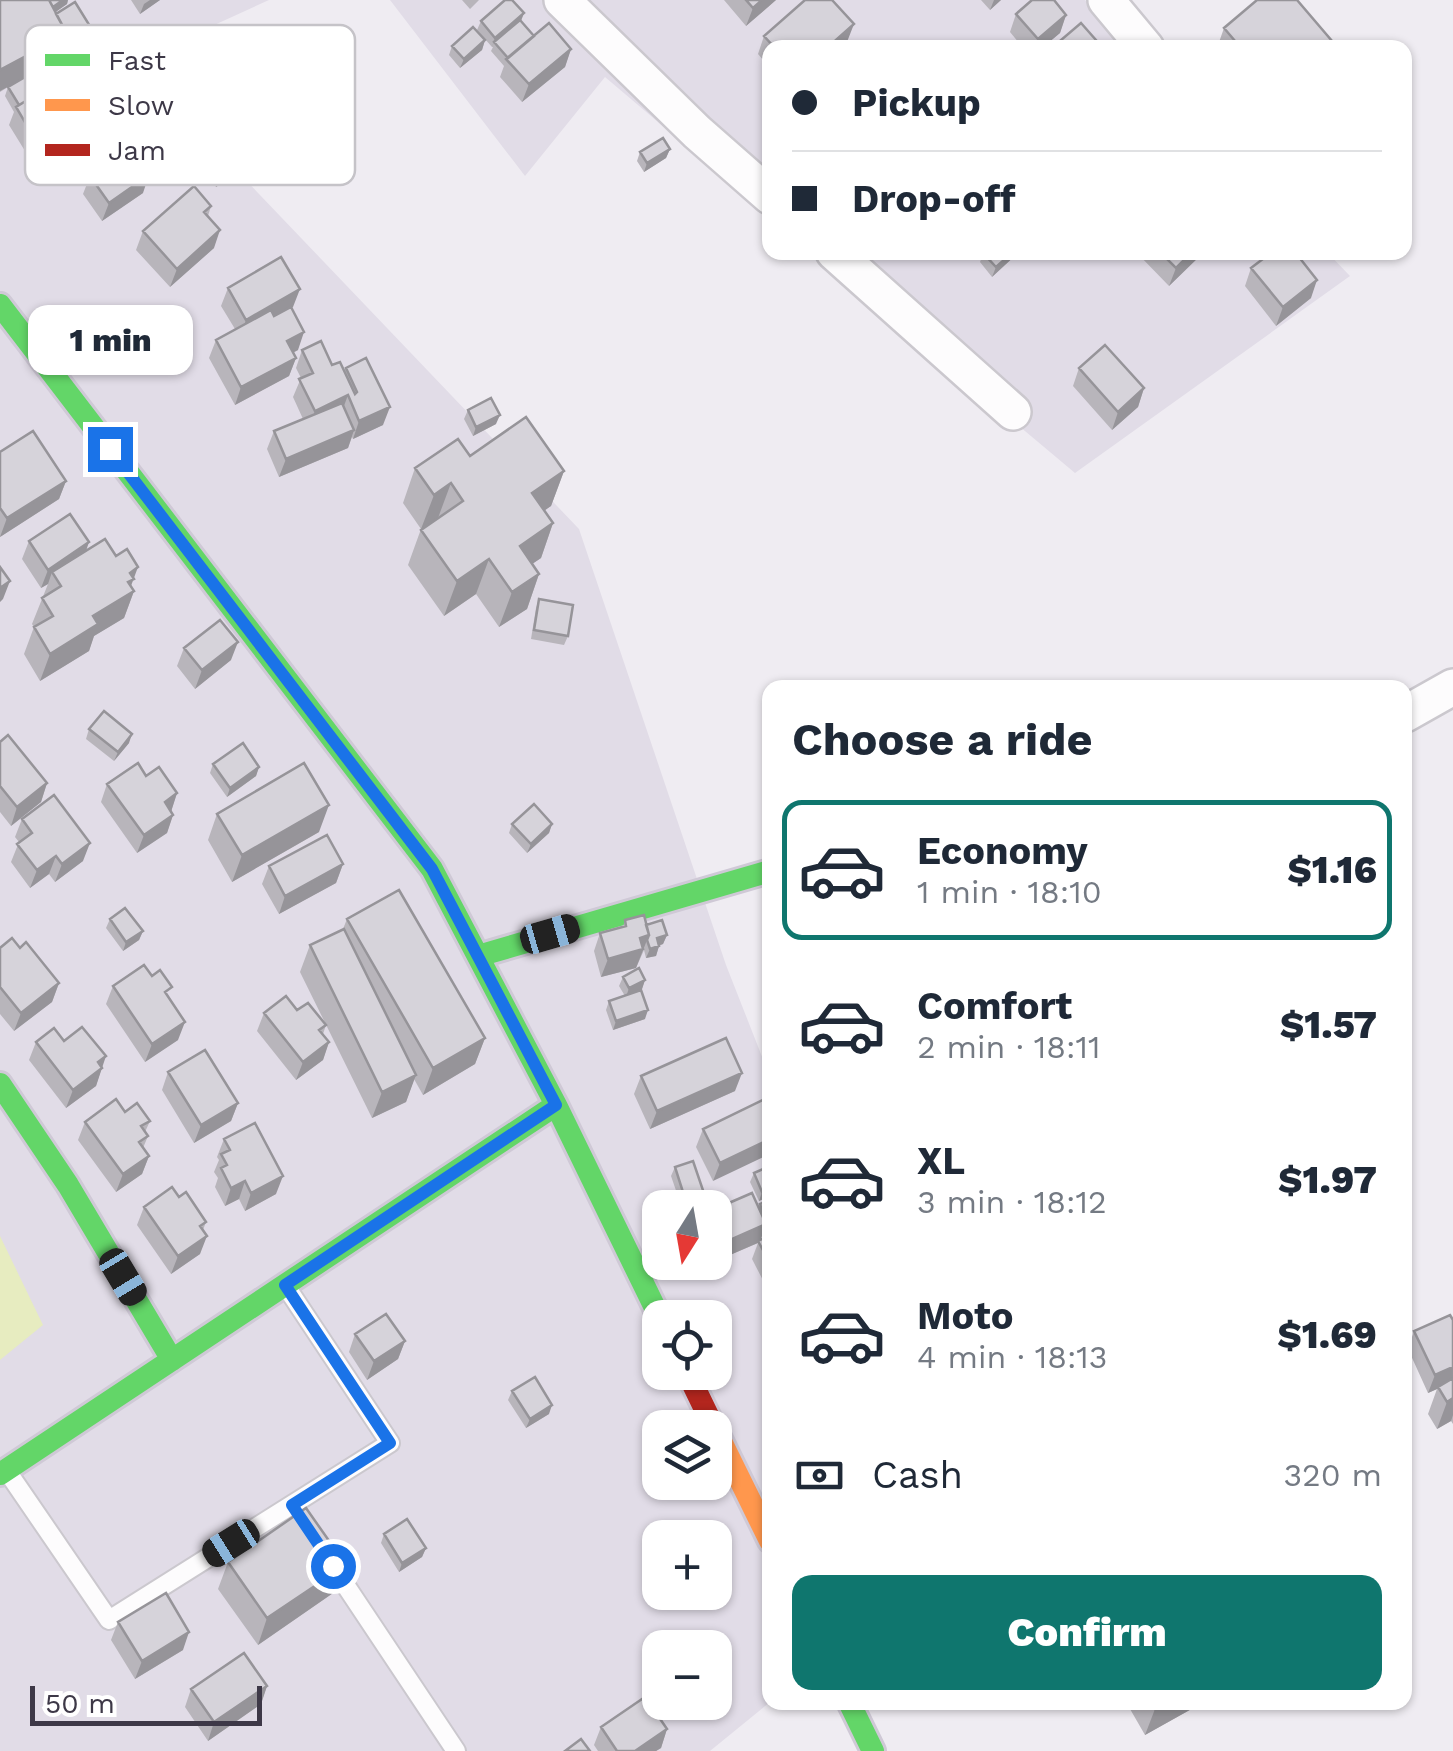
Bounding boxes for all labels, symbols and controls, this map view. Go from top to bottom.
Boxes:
legend [25,25,355,185]
text: Fast [108,44,166,77]
text: Pickup [852,81,981,125]
text: Slow [108,89,174,122]
text: Jam [108,134,166,167]
text: Drop-off [852,177,1016,221]
callout: 1 min [28,304,192,374]
text: 1 min [69,321,152,359]
route end [88,427,133,472]
text: Choose a ride [792,713,1092,766]
icon: car [797,825,887,915]
text: Economy [917,829,1088,873]
text: $1.16 [1287,848,1377,892]
text: 1 min · 18:10 [917,873,1102,911]
car [517,911,583,957]
icon: car [797,980,887,1070]
text: Comfort [917,984,1072,1028]
text: $1.57 [1280,1003,1377,1047]
text: 2 min · 18:11 [917,1028,1100,1066]
icon: car [797,1135,887,1225]
text: XL [917,1139,965,1183]
text: $1.97 [1278,1158,1377,1202]
text: 3 min · 18:12 [917,1183,1107,1221]
north arrow [642,1190,732,1280]
map controls [642,1190,732,1720]
car [95,1244,151,1310]
icon: car [797,1290,887,1380]
text: Moto [917,1294,1013,1338]
button: locate [642,1300,732,1390]
text: $1.69 [1277,1313,1377,1357]
text: 4 min · 18:13 [917,1338,1108,1376]
button: layers [642,1410,732,1500]
icon: cash [792,1448,847,1503]
text: Cash [872,1453,963,1497]
text: 320 m [1283,1456,1382,1494]
car [198,1514,264,1572]
button: + [642,1520,732,1610]
route start [311,1544,356,1589]
button: Confirm [792,1575,1382,1690]
button: − [642,1630,732,1720]
scale bar [30,1681,262,1726]
text: 50 m [45,1687,115,1720]

